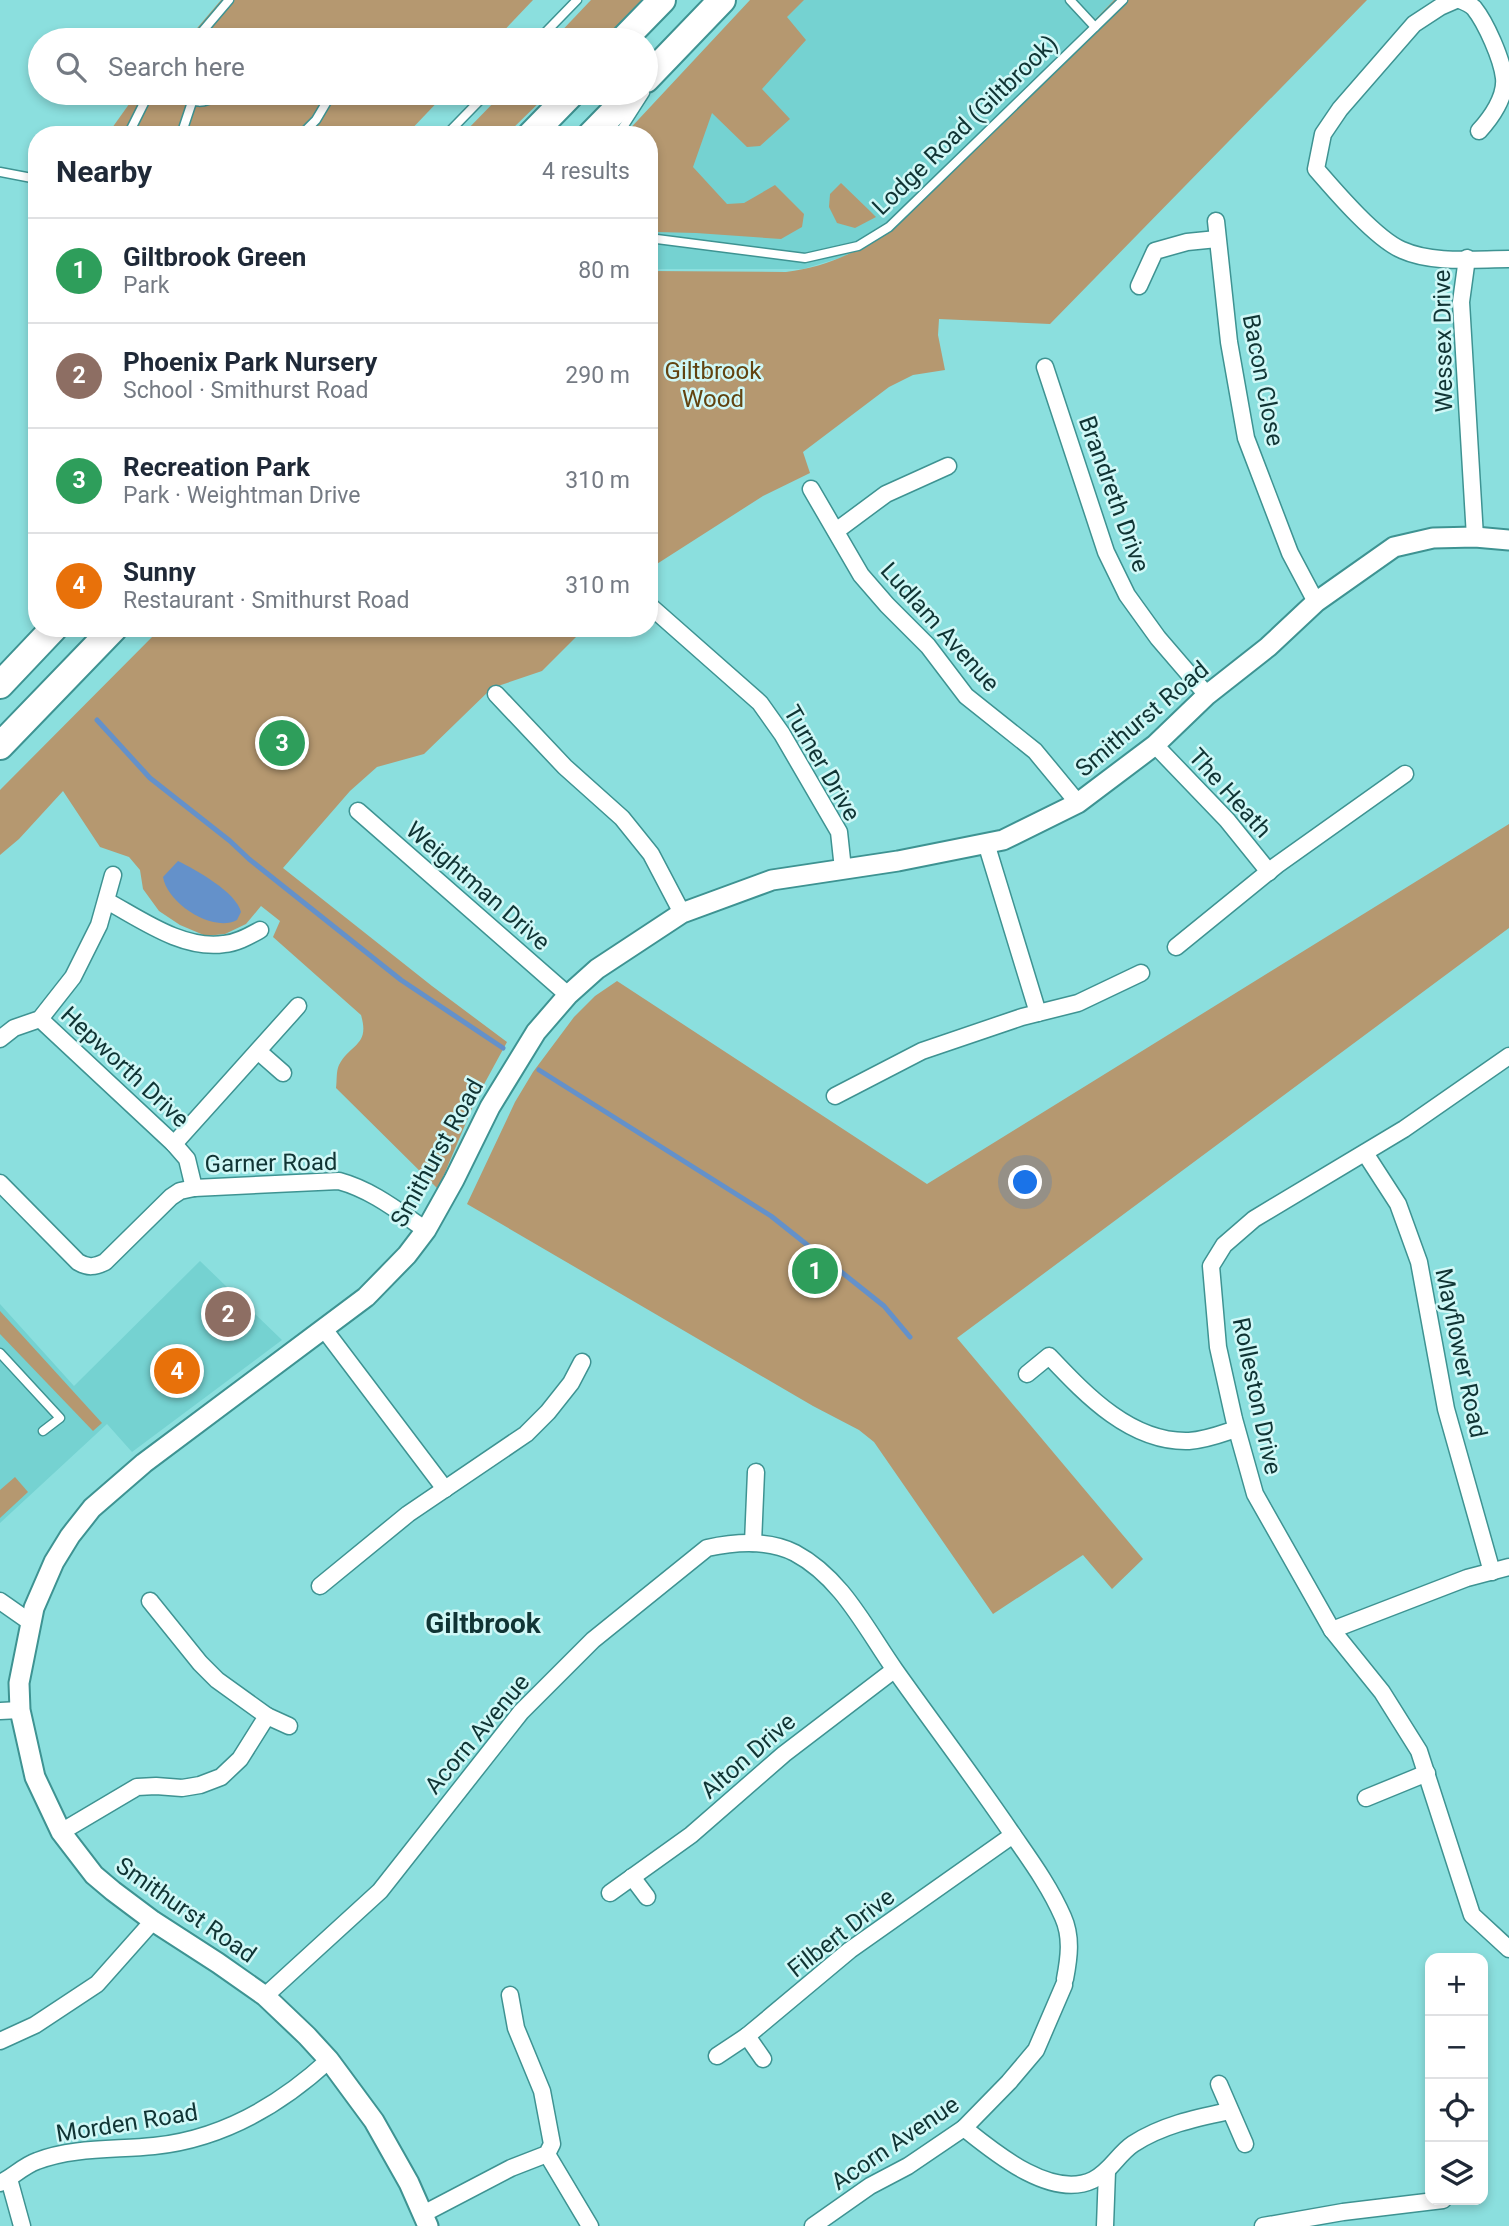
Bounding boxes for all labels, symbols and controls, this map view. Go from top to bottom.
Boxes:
search box [28,28,658,105]
street label: Lodge Road (Giltbrook) [867,29,1063,221]
icon: search [52,48,90,86]
text: Search here [108,52,245,82]
text: Nearby [56,154,152,189]
text: 4 results [542,158,630,185]
text: Giltbrook Green [123,242,306,272]
text: 1 [72,257,86,284]
text: 80 m [578,257,630,284]
street label: Wessex Drive [1428,269,1458,413]
text: Park [123,272,169,299]
street label: Bacon Close [1236,312,1290,448]
text: Phoenix Park Nursery [123,347,377,377]
park label: Giltbrook Wood [665,357,762,413]
text: 2 [72,362,86,389]
text: 290 m [565,362,630,389]
text: School · Smithurst Road [123,377,369,404]
street label: Brandreth Drive [1073,412,1155,576]
text: Recreation Park [123,452,310,482]
text: 3 [72,467,86,494]
text: 310 m [565,467,630,494]
text: Park · Weightman Drive [123,482,360,509]
text: Sunny [123,557,196,587]
street label: Ludlam Avenue [875,557,1005,697]
text: 4 [72,572,86,599]
text: 310 m [565,572,630,599]
text: Restaurant · Smithurst Road [123,587,409,614]
street label: Smithurst Road [1070,655,1214,783]
street label: Turner Drive [778,700,866,826]
pin: 3 [259,717,305,769]
street label: The Heath [1183,743,1277,843]
street label: Weightman Drive [400,816,556,956]
street label: Hepworth Drive [55,1001,195,1133]
street label: Smithurst Road [385,1074,489,1232]
street label: Garner Road [204,1148,338,1178]
your location [1008,1165,1042,1199]
pin: 1 [792,1245,838,1297]
street label: Mayflower Road [1429,1266,1493,1440]
pin: 2 [205,1288,251,1340]
street label: Rolleston Drive [1227,1315,1287,1477]
pin: 4 [154,1345,200,1397]
district label: Giltbrook [425,1607,542,1640]
street label: Acorn Avenue [419,1668,535,1800]
street label: Alton Drive [695,1707,801,1805]
street label: Smithurst Road [110,1851,262,1969]
street label: Filbert Drive [782,1883,900,1983]
map controls [1425,1953,1488,2205]
button: + [1425,1953,1488,2016]
button: − [1425,2016,1488,2079]
button: locate [1425,2079,1488,2142]
street label: Acorn Avenue [826,2090,964,2196]
street label: Morden Road [54,2098,200,2148]
button: layers [1425,2142,1488,2205]

